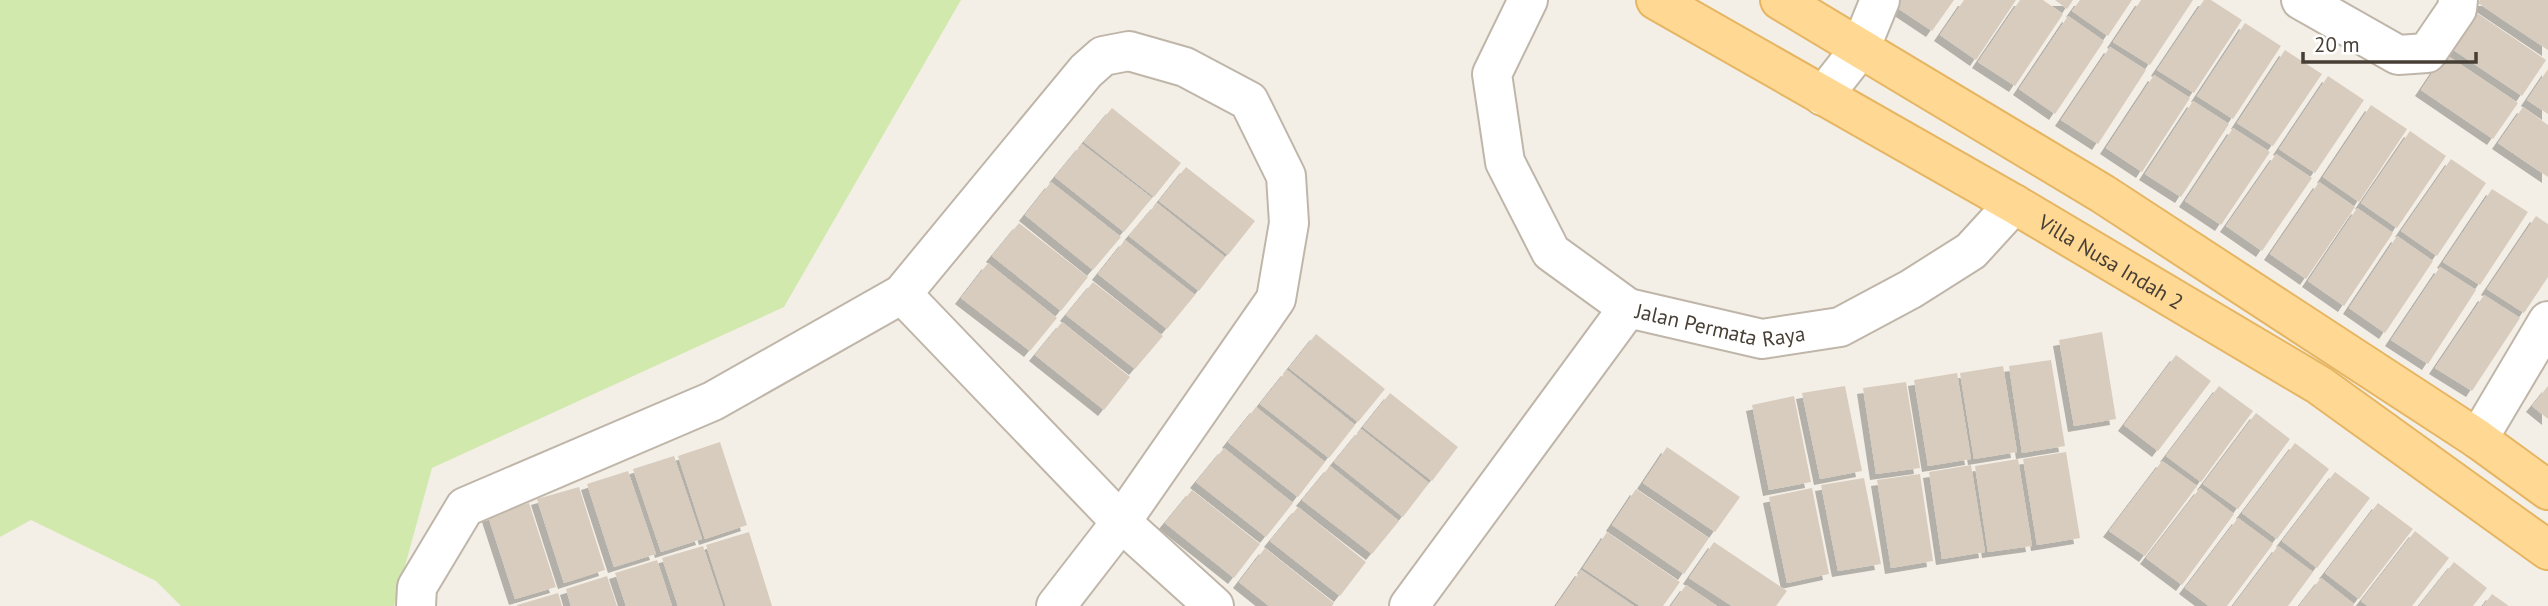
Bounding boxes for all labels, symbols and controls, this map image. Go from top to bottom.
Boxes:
scale bar [2303,21,2476,65]
text: 20 m [2314,31,2360,58]
street label: Villa Nusa Indah 2 [2033,208,2189,315]
street label: Jalan Permata Raya [1632,296,1807,352]

